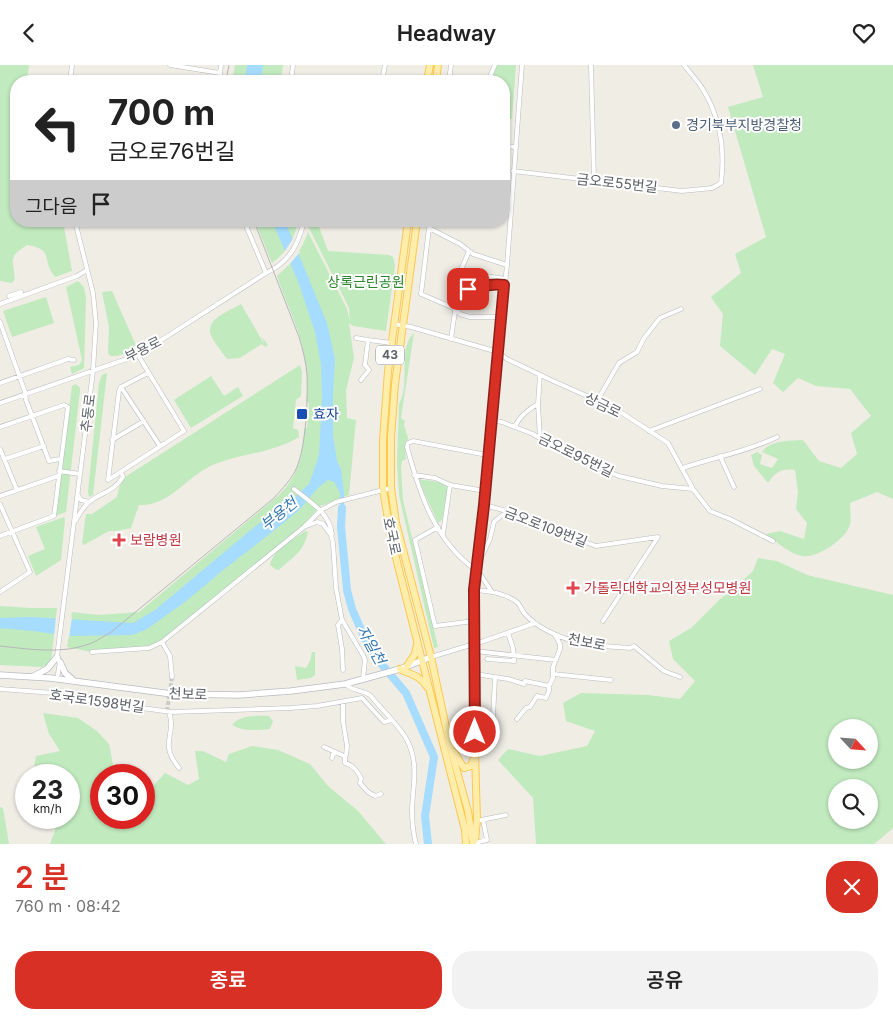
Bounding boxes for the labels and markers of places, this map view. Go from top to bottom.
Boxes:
place label: 경기북부지방경찰청 [686,116,802,133]
marker: 경기북부지방경찰청 [670,119,682,131]
pin [447,268,489,310]
place label: 효자 [313,405,339,422]
marker: 효자 [295,407,309,421]
place label: 보람병원 [130,531,182,548]
marker: 보람병원 [112,533,126,547]
place label: 가톨릭대학교의정부성모병원 [584,579,751,596]
marker: 가톨릭대학교의정부성모병원 [566,581,580,595]

